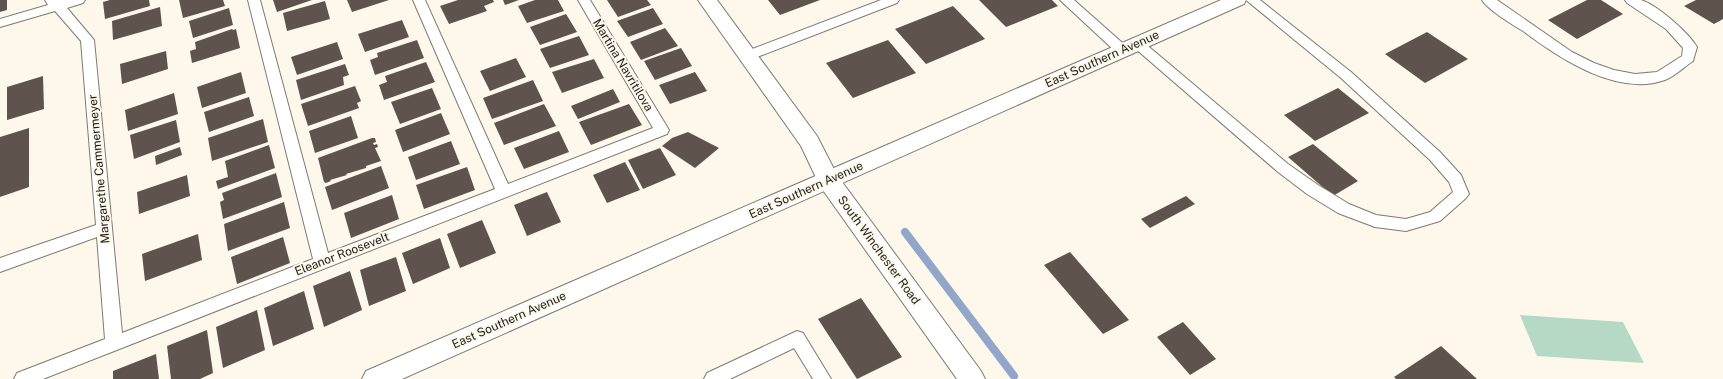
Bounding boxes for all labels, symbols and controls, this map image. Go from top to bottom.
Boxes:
street label: Martina Navritilova [590,16,656,114]
street label: East Southern Avenue [1043,27,1161,90]
street label: Margarethe Cammermeyer [85,93,113,244]
street label: East Southern Avenue [747,158,865,221]
street label: South Winchester Road [835,193,923,307]
street label: Eleanor Roosevelt [293,229,392,278]
street label: East Southern Avenue [450,288,568,351]

